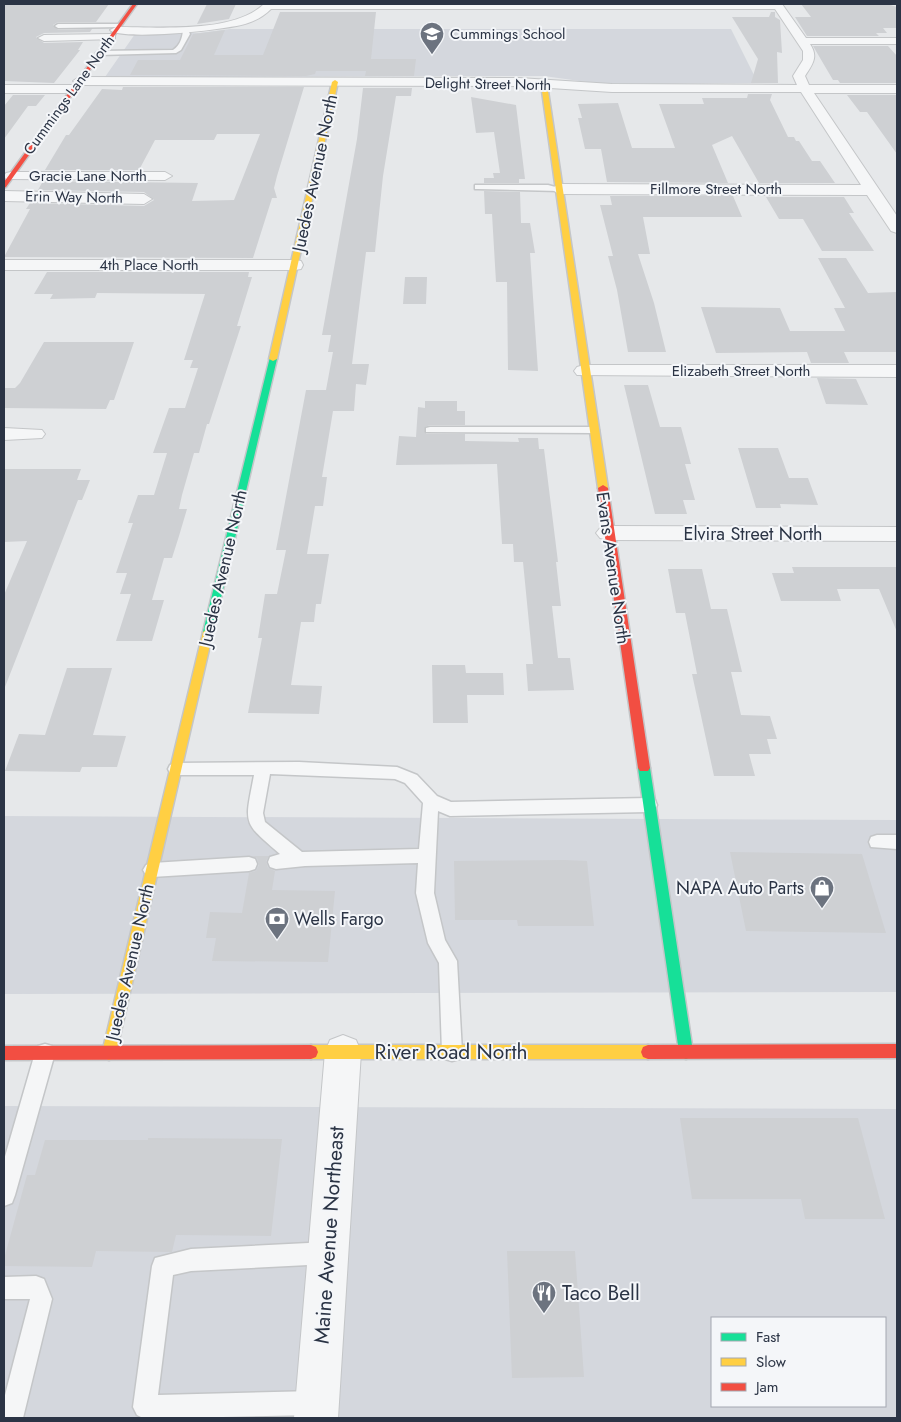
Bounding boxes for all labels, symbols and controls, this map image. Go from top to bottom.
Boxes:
school or university icon: Cummings School [419,21,445,55]
place label: Cummings School [450,23,566,45]
street label: Cummings Lane North [18,31,120,159]
street label: Delight Street North [425,72,551,96]
street label: Juedes Avenue North [285,92,344,256]
street label: Gracie Lane North [29,165,147,187]
street label: Fillmore Street North [650,178,782,200]
street label: Erin Way North [25,185,123,209]
street label: 4th Place North [99,254,199,276]
street label: Elizabeth Street North [672,360,810,382]
street label: Juedes Avenue North [192,487,254,651]
street label: Evans Avenue North [589,490,637,646]
street label: Elvira Street North [684,521,822,547]
place label: NAPA Auto Parts [676,875,804,901]
shop icon: NAPA Auto Parts [809,875,835,909]
street label: Juedes Avenue North [99,881,161,1045]
bank icon: Wells Fargo [264,906,290,940]
place label: Wells Fargo [294,906,384,932]
street label: River Road North [374,1037,528,1067]
street label: Maine Avenue Northeast [306,1125,352,1345]
place label: Taco Bell [562,1278,640,1308]
restaurant icon: Taco Bell [531,1280,557,1314]
legend [711,1317,886,1407]
text: Fast [756,1326,780,1348]
text: Slow [756,1351,787,1373]
text: Jam [754,1376,779,1398]

